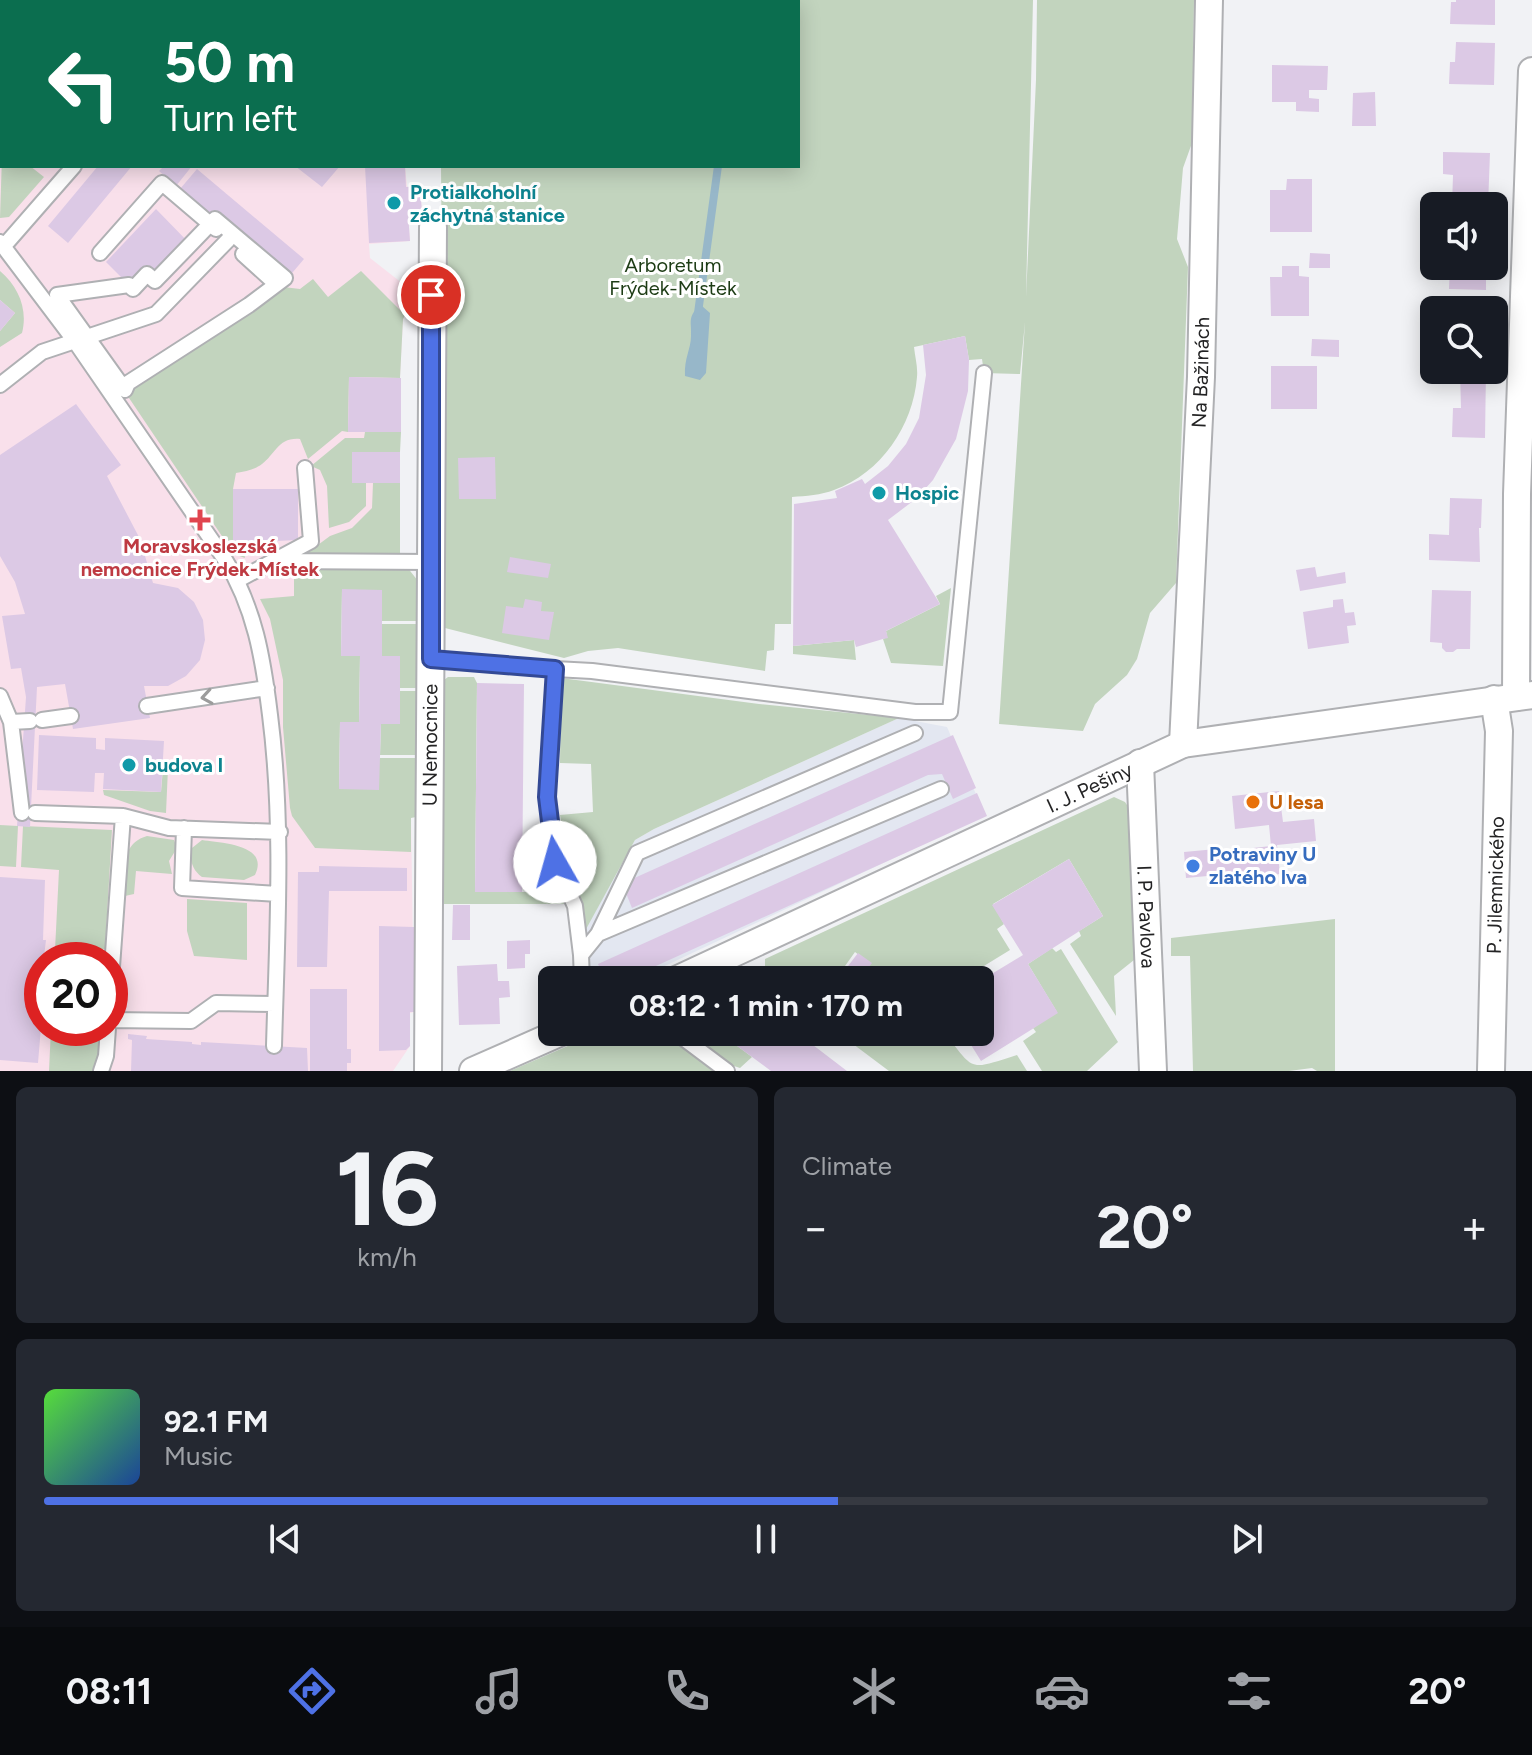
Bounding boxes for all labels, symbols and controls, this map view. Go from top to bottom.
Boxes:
text: 50 m [164,29,295,96]
icon: left [32,32,136,136]
text: Turn left [164,97,298,140]
place label: Protialkoholní záchytná stanice [410,180,565,227]
map controls [1420,192,1508,384]
button: sound [1420,192,1508,280]
marker: Protialkoholní záchytná stanice [385,194,403,212]
park label: Arboretum Frýdek-Místek [609,253,737,300]
pin [397,261,465,329]
icon: arrive [409,273,453,317]
button: search [1420,296,1508,384]
street label: Na Bažinách [1187,317,1214,428]
place label: Hospic [895,481,959,505]
marker: Hospic [870,484,888,502]
marker: Moravskoslezská nemocnice Frýdek-Místek [189,509,211,531]
place label: Moravskoslezská nemocnice Frýdek-Místek [81,534,320,581]
street label: U Nemocnice [418,684,442,806]
one-way arrow [200,688,214,705]
place label: budova I [145,753,223,777]
marker: budova I [120,756,138,774]
street label: I. J. Pešiny [1043,757,1137,818]
place label: U lesa [1269,790,1324,814]
marker: U lesa [1244,793,1262,811]
street label: P. Jilemnického [1482,816,1509,954]
position arrow [513,820,597,904]
place label: Potraviny U zlatého lva [1209,842,1316,889]
marker: Potraviny U zlatého lva [1184,857,1202,875]
street label: I. P. Pavlova [1132,865,1161,969]
speed limit sign: 20 [24,942,128,1046]
text: 08:12 · 1 min · 170 m [629,987,903,1024]
text: 16 [335,1126,439,1251]
text: Climate [802,1150,892,1182]
text: 20° [1097,1191,1193,1263]
text: − [802,1201,829,1254]
text: + [1461,1201,1488,1254]
text: km/h [357,1241,417,1273]
text: 92.1 FM [164,1403,268,1440]
text: Music [164,1440,233,1472]
icon: previous [263,1517,307,1561]
icon: pause [744,1517,788,1561]
icon: next [1225,1517,1269,1561]
icon: directions [284,1663,340,1719]
icon: music [471,1663,527,1719]
icon: phone [659,1663,715,1719]
icon: climate [846,1663,902,1719]
icon: car [1034,1663,1090,1719]
icon: filters [1221,1663,1277,1719]
text: 08:11 [66,1670,152,1713]
text: 20° [1408,1670,1466,1713]

